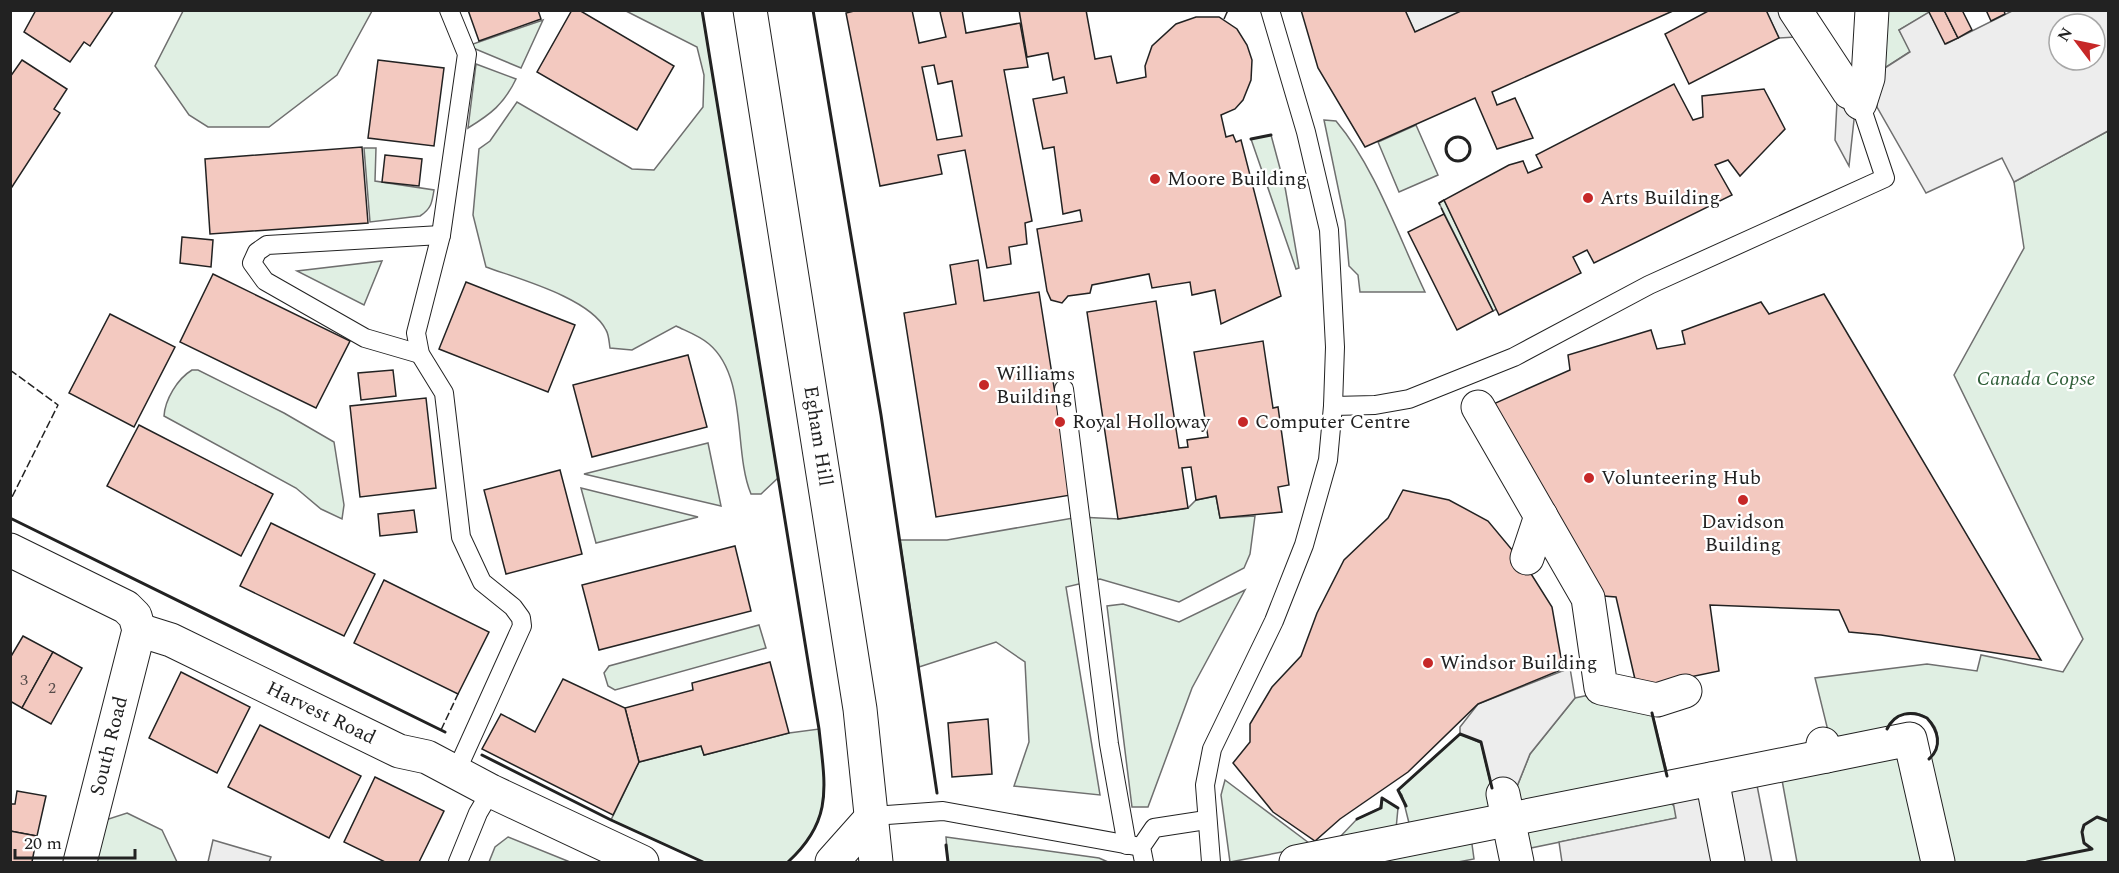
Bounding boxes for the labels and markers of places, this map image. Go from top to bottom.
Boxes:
place label: Moore Building [1167,164,1307,194]
marker: Moore Building [1148,172,1162,186]
place label: Arts Building [1600,183,1720,213]
marker: Arts Building [1581,191,1595,205]
place label: Williams Building [996,359,1075,412]
marker: Williams Building [977,378,991,392]
place label: Royal Holloway [1072,407,1211,437]
place label: Computer Centre [1255,407,1411,437]
marker: Royal Holloway [1053,415,1067,429]
marker: Computer Centre [1236,415,1250,429]
place label: Volunteering Hub [1601,463,1761,493]
marker: Volunteering Hub [1582,471,1596,485]
marker: Davidson Building [1736,493,1750,507]
place label: Davidson Building [1701,507,1785,560]
place label: Windsor Building [1440,648,1597,678]
marker: Windsor Building [1421,656,1435,670]

